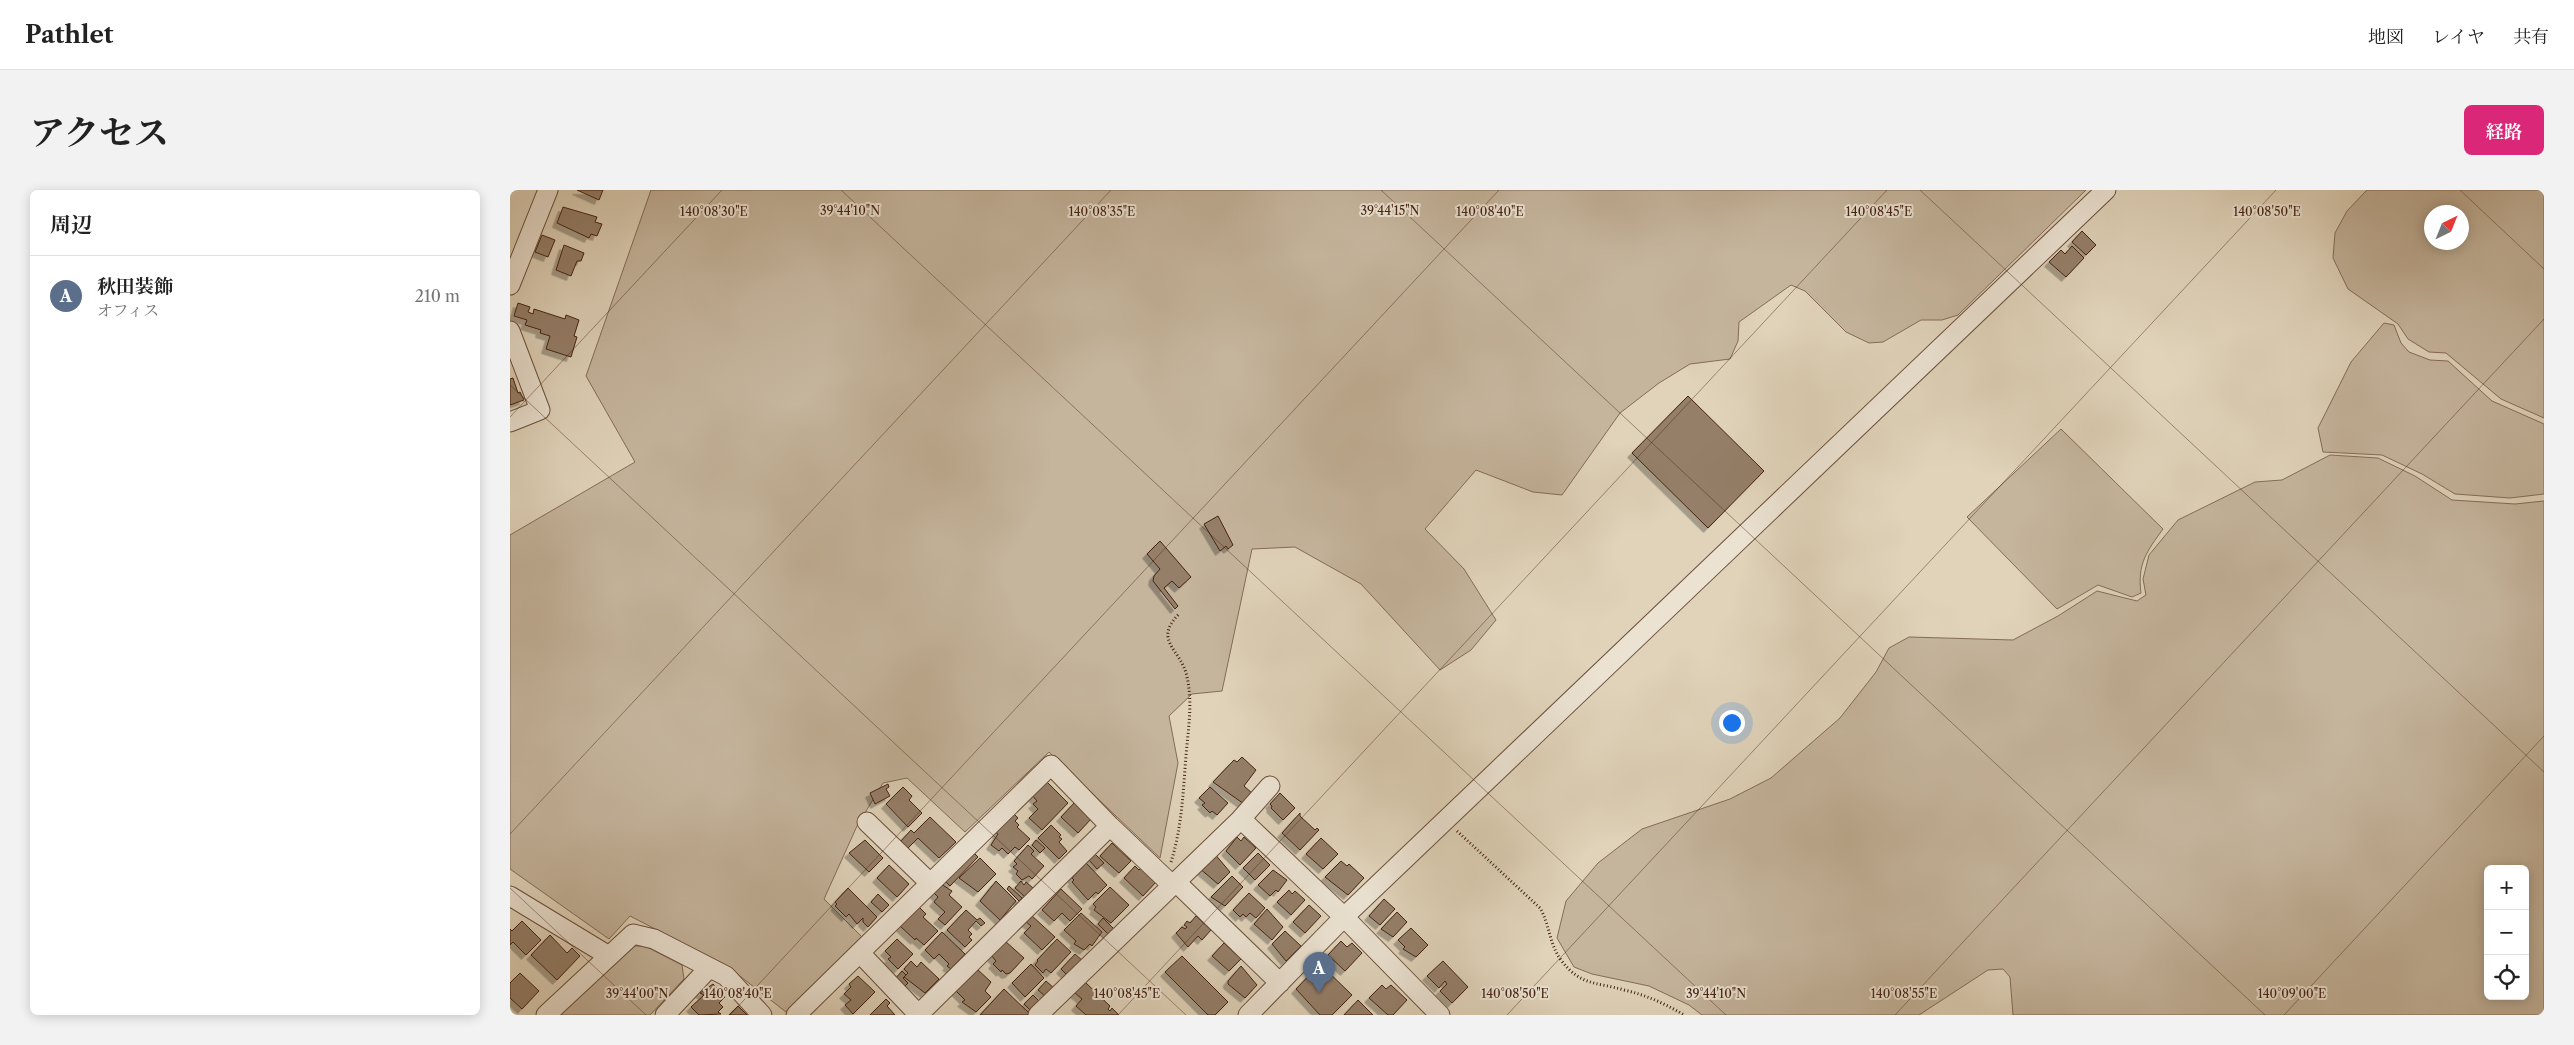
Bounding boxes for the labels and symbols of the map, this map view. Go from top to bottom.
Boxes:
text: 39°44'10"N [820,203,880,218]
text: 39°44'15"N [1360,203,1420,218]
text: 140°08'30"E [680,204,748,219]
text: 140°08'35"E [1069,204,1135,219]
text: 140°08'40"E [1456,204,1524,219]
text: 140°08'45"E [1846,204,1912,219]
text: 140°08'50"E [2233,204,2301,219]
north arrow [2424,205,2469,250]
your location [1719,710,1745,736]
pin: A [1303,952,1335,993]
text: 39°44'00"N [606,986,668,1001]
text: 140°08'40"E [704,986,772,1001]
text: 140°08'45"E [1094,986,1160,1001]
text: 140°08'50"E [1481,986,1549,1001]
text: 39°44'10"N [1686,986,1746,1001]
text: 140°08'55"E [1871,986,1937,1001]
text: 140°09'00"E [2258,986,2326,1001]

